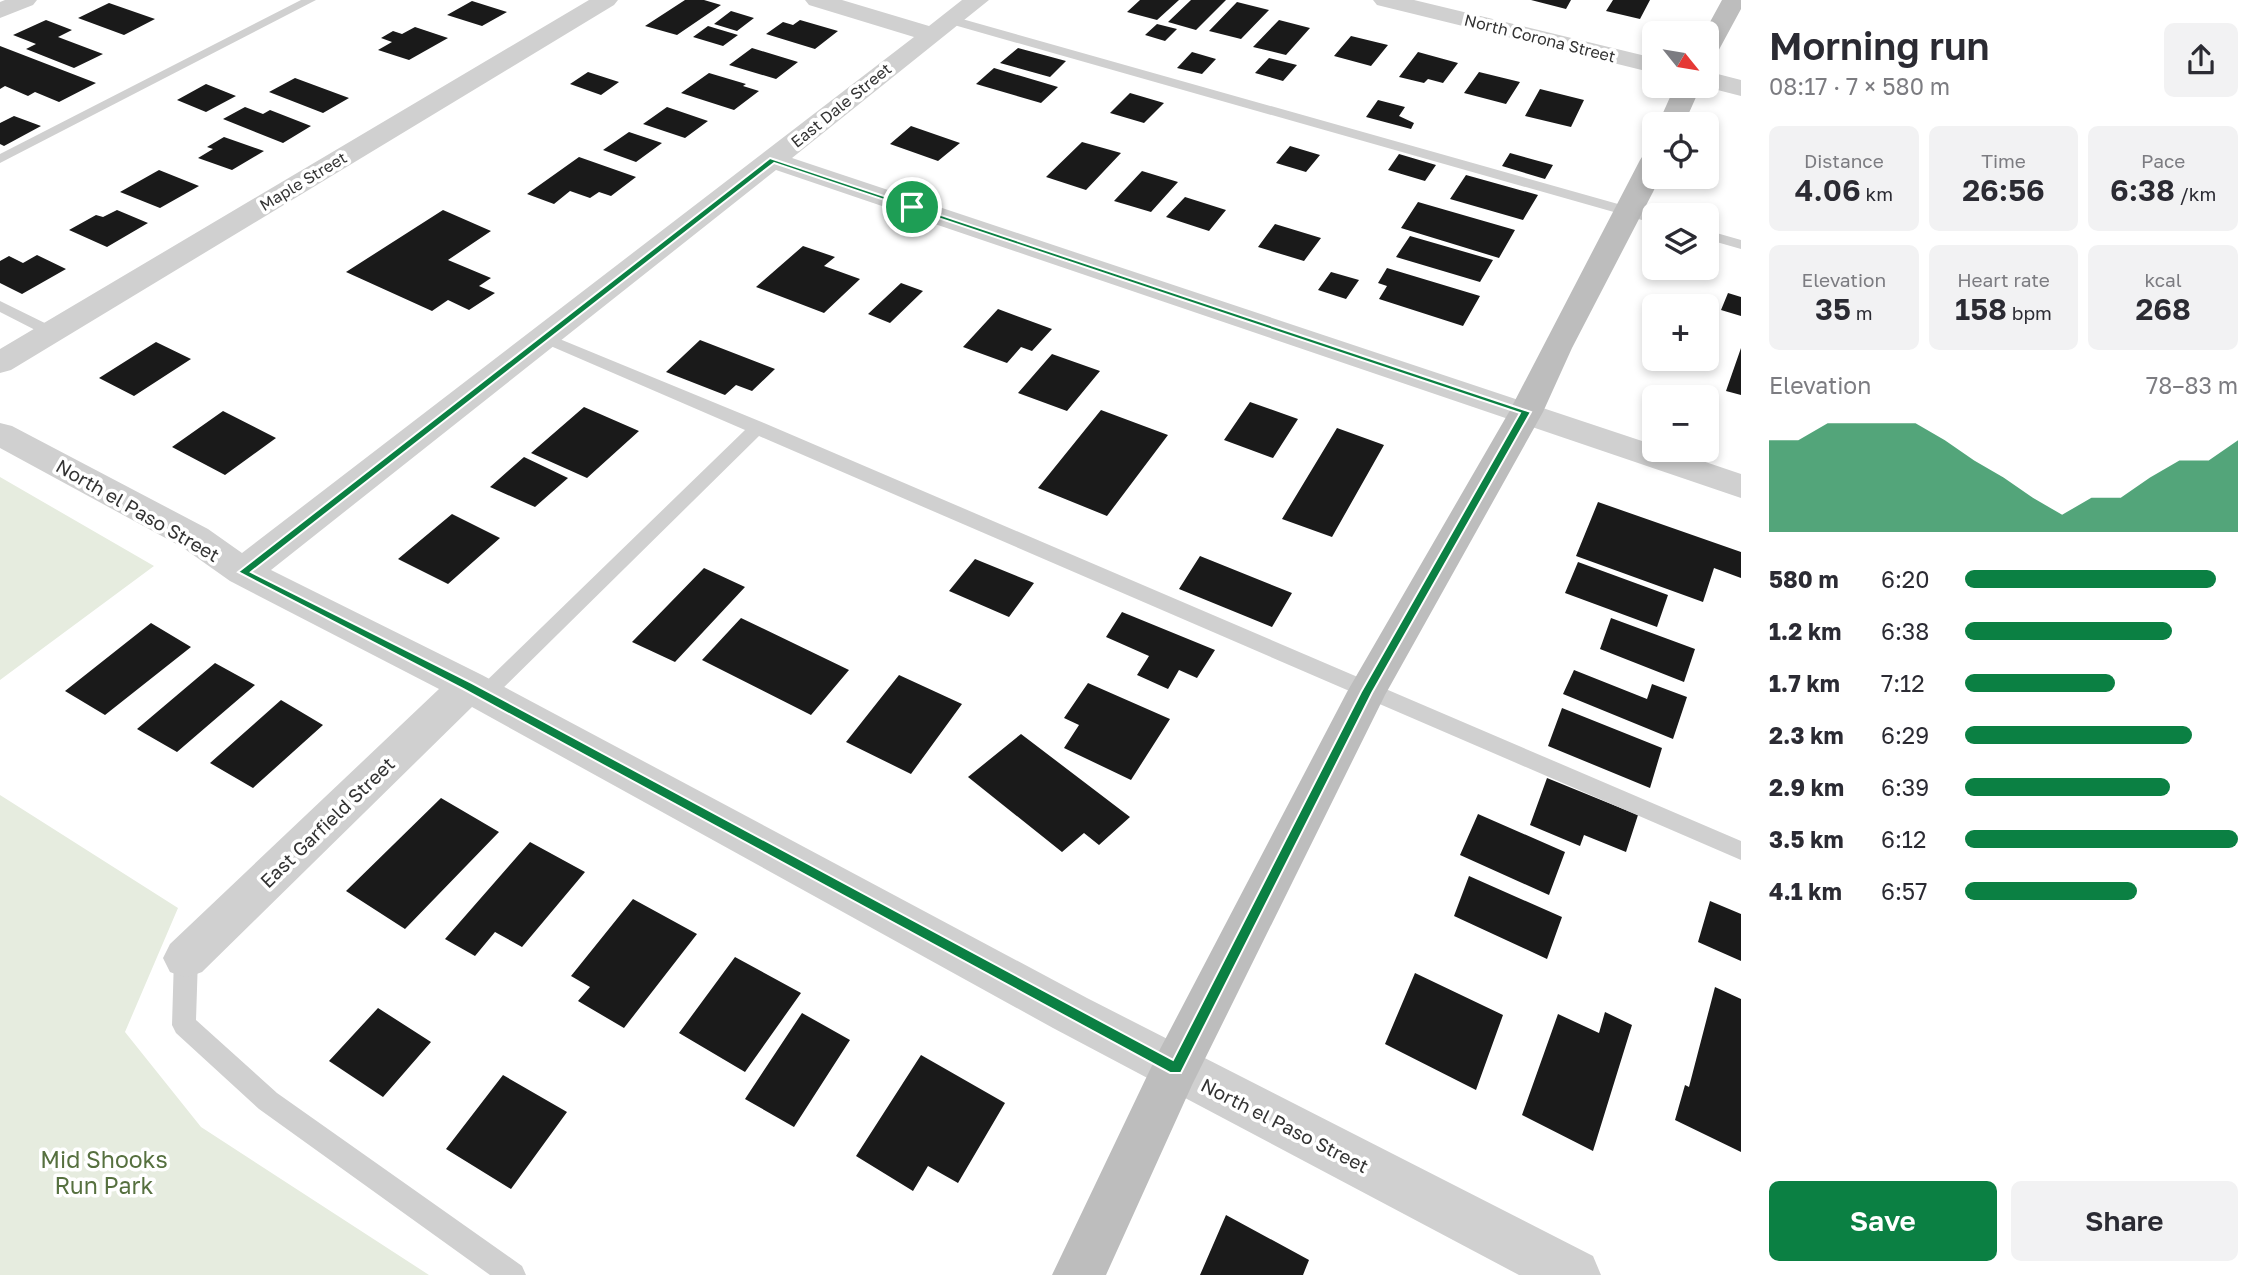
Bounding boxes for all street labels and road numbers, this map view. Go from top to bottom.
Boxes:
street label: North Corona Street [1462,10,1618,66]
street label: East Dale Street [787,58,895,152]
street label: Maple Street [256,147,350,215]
street label: North el Paso Street [52,454,224,566]
street label: East Garfield Street [255,752,399,892]
street label: North el Paso Street [1197,1073,1373,1177]

